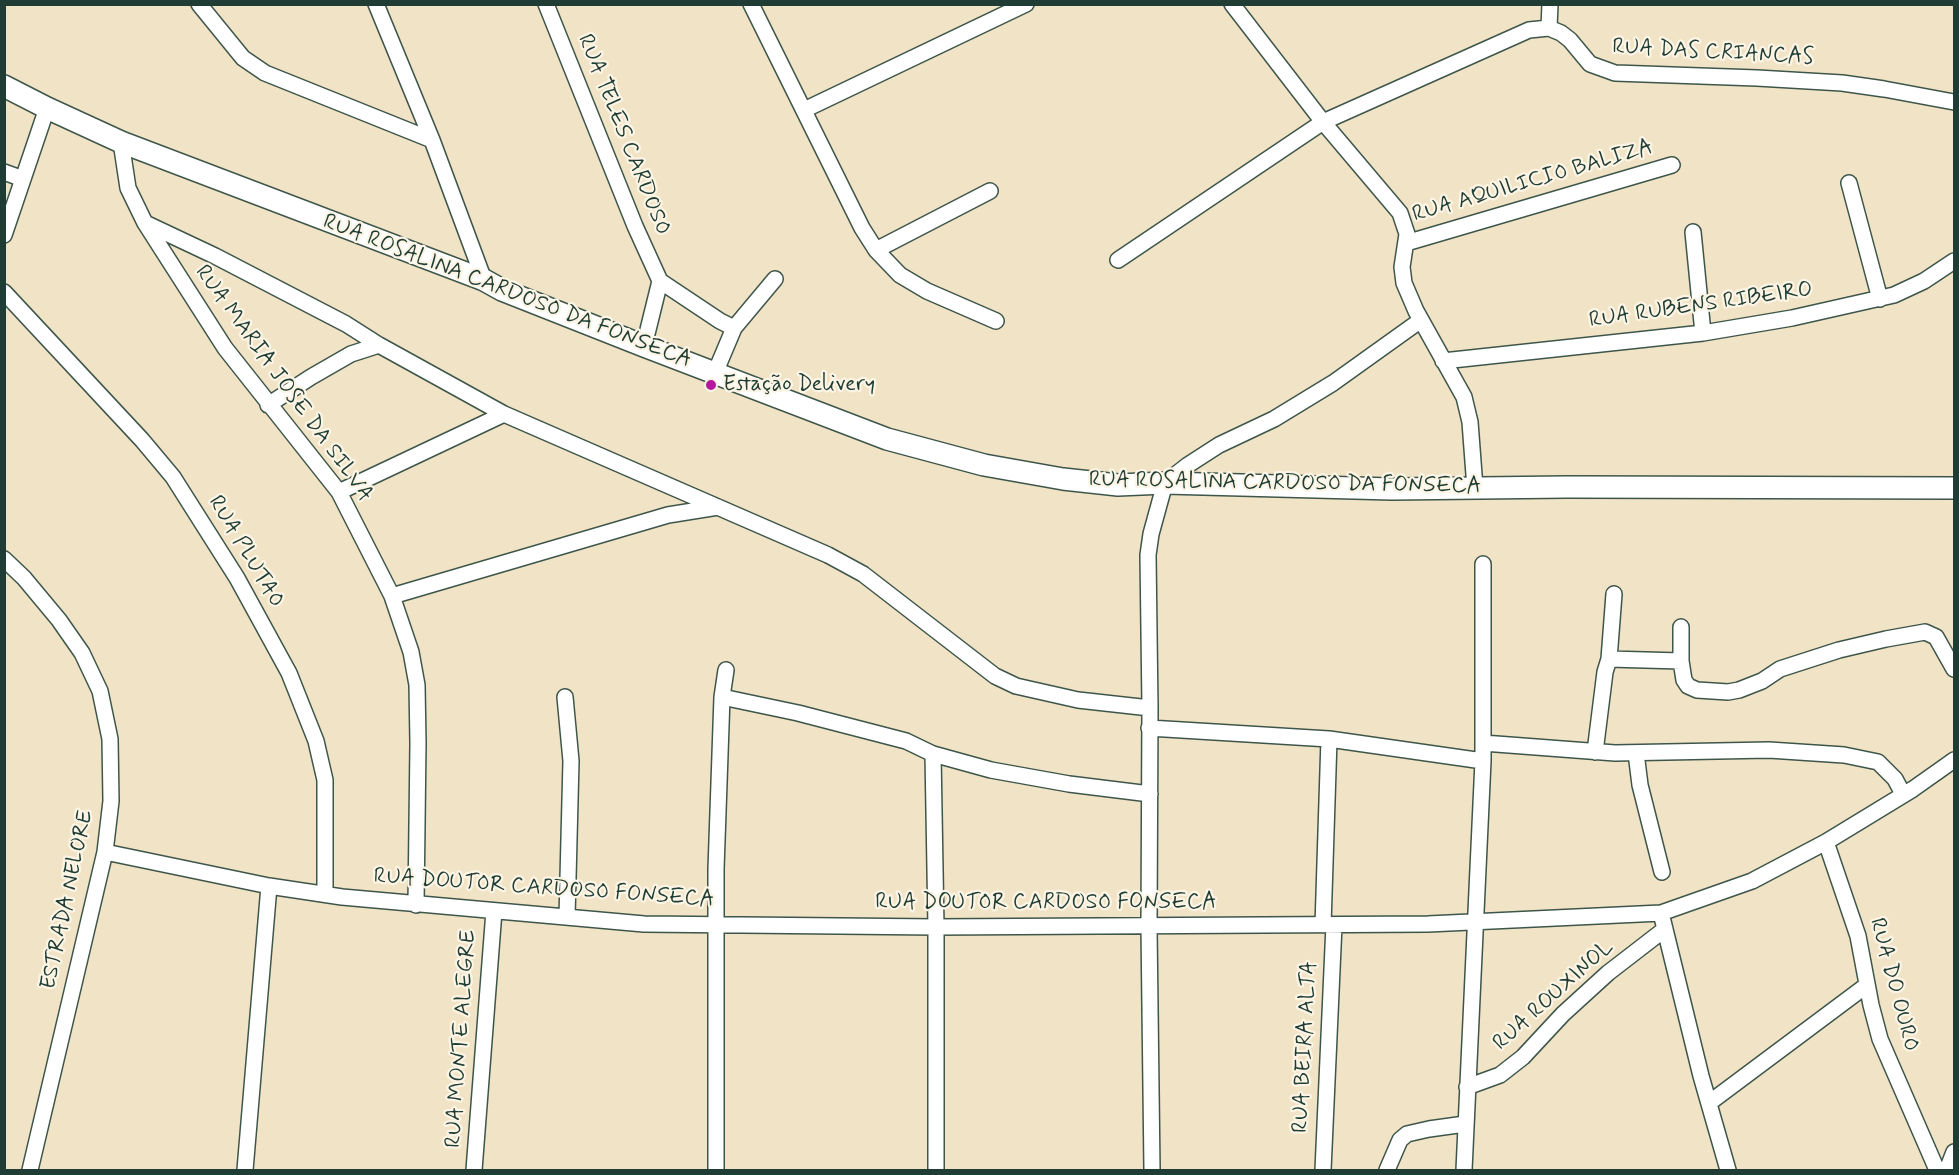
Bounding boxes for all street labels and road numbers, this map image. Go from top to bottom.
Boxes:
street label: RUA TELES CARDOSO [571,31,675,239]
street label: RUA DAS CRIANCAS [1612,35,1814,71]
street label: RUA AQUILICIO BALIZA [1410,135,1656,229]
street label: RUA ROSALINA CARDOSO DA FONSECA [319,209,695,375]
street label: RUA MARIA JOSE DA SILVA [188,261,378,507]
street label: RUA RUBENS RIBEIRO [1587,277,1815,335]
street label: RUA ROSALINA CARDOSO DA FONSECA [1088,467,1482,501]
street label: RUA PLUTAO [201,491,289,613]
street label: ESTRADA NELORE [36,808,100,992]
street label: RUA DOUTOR CARDOSO FONSECA [373,864,715,914]
street label: RUA DOUTOR CARDOSO FONSECA [875,890,1217,916]
street label: RUA DO OURO [1863,915,1923,1055]
street label: RUA MONTE ALEGRE [441,929,483,1149]
street label: RUA ROUXINOL [1488,935,1620,1057]
street label: RUA BEIRA ALTA [1288,960,1324,1134]

